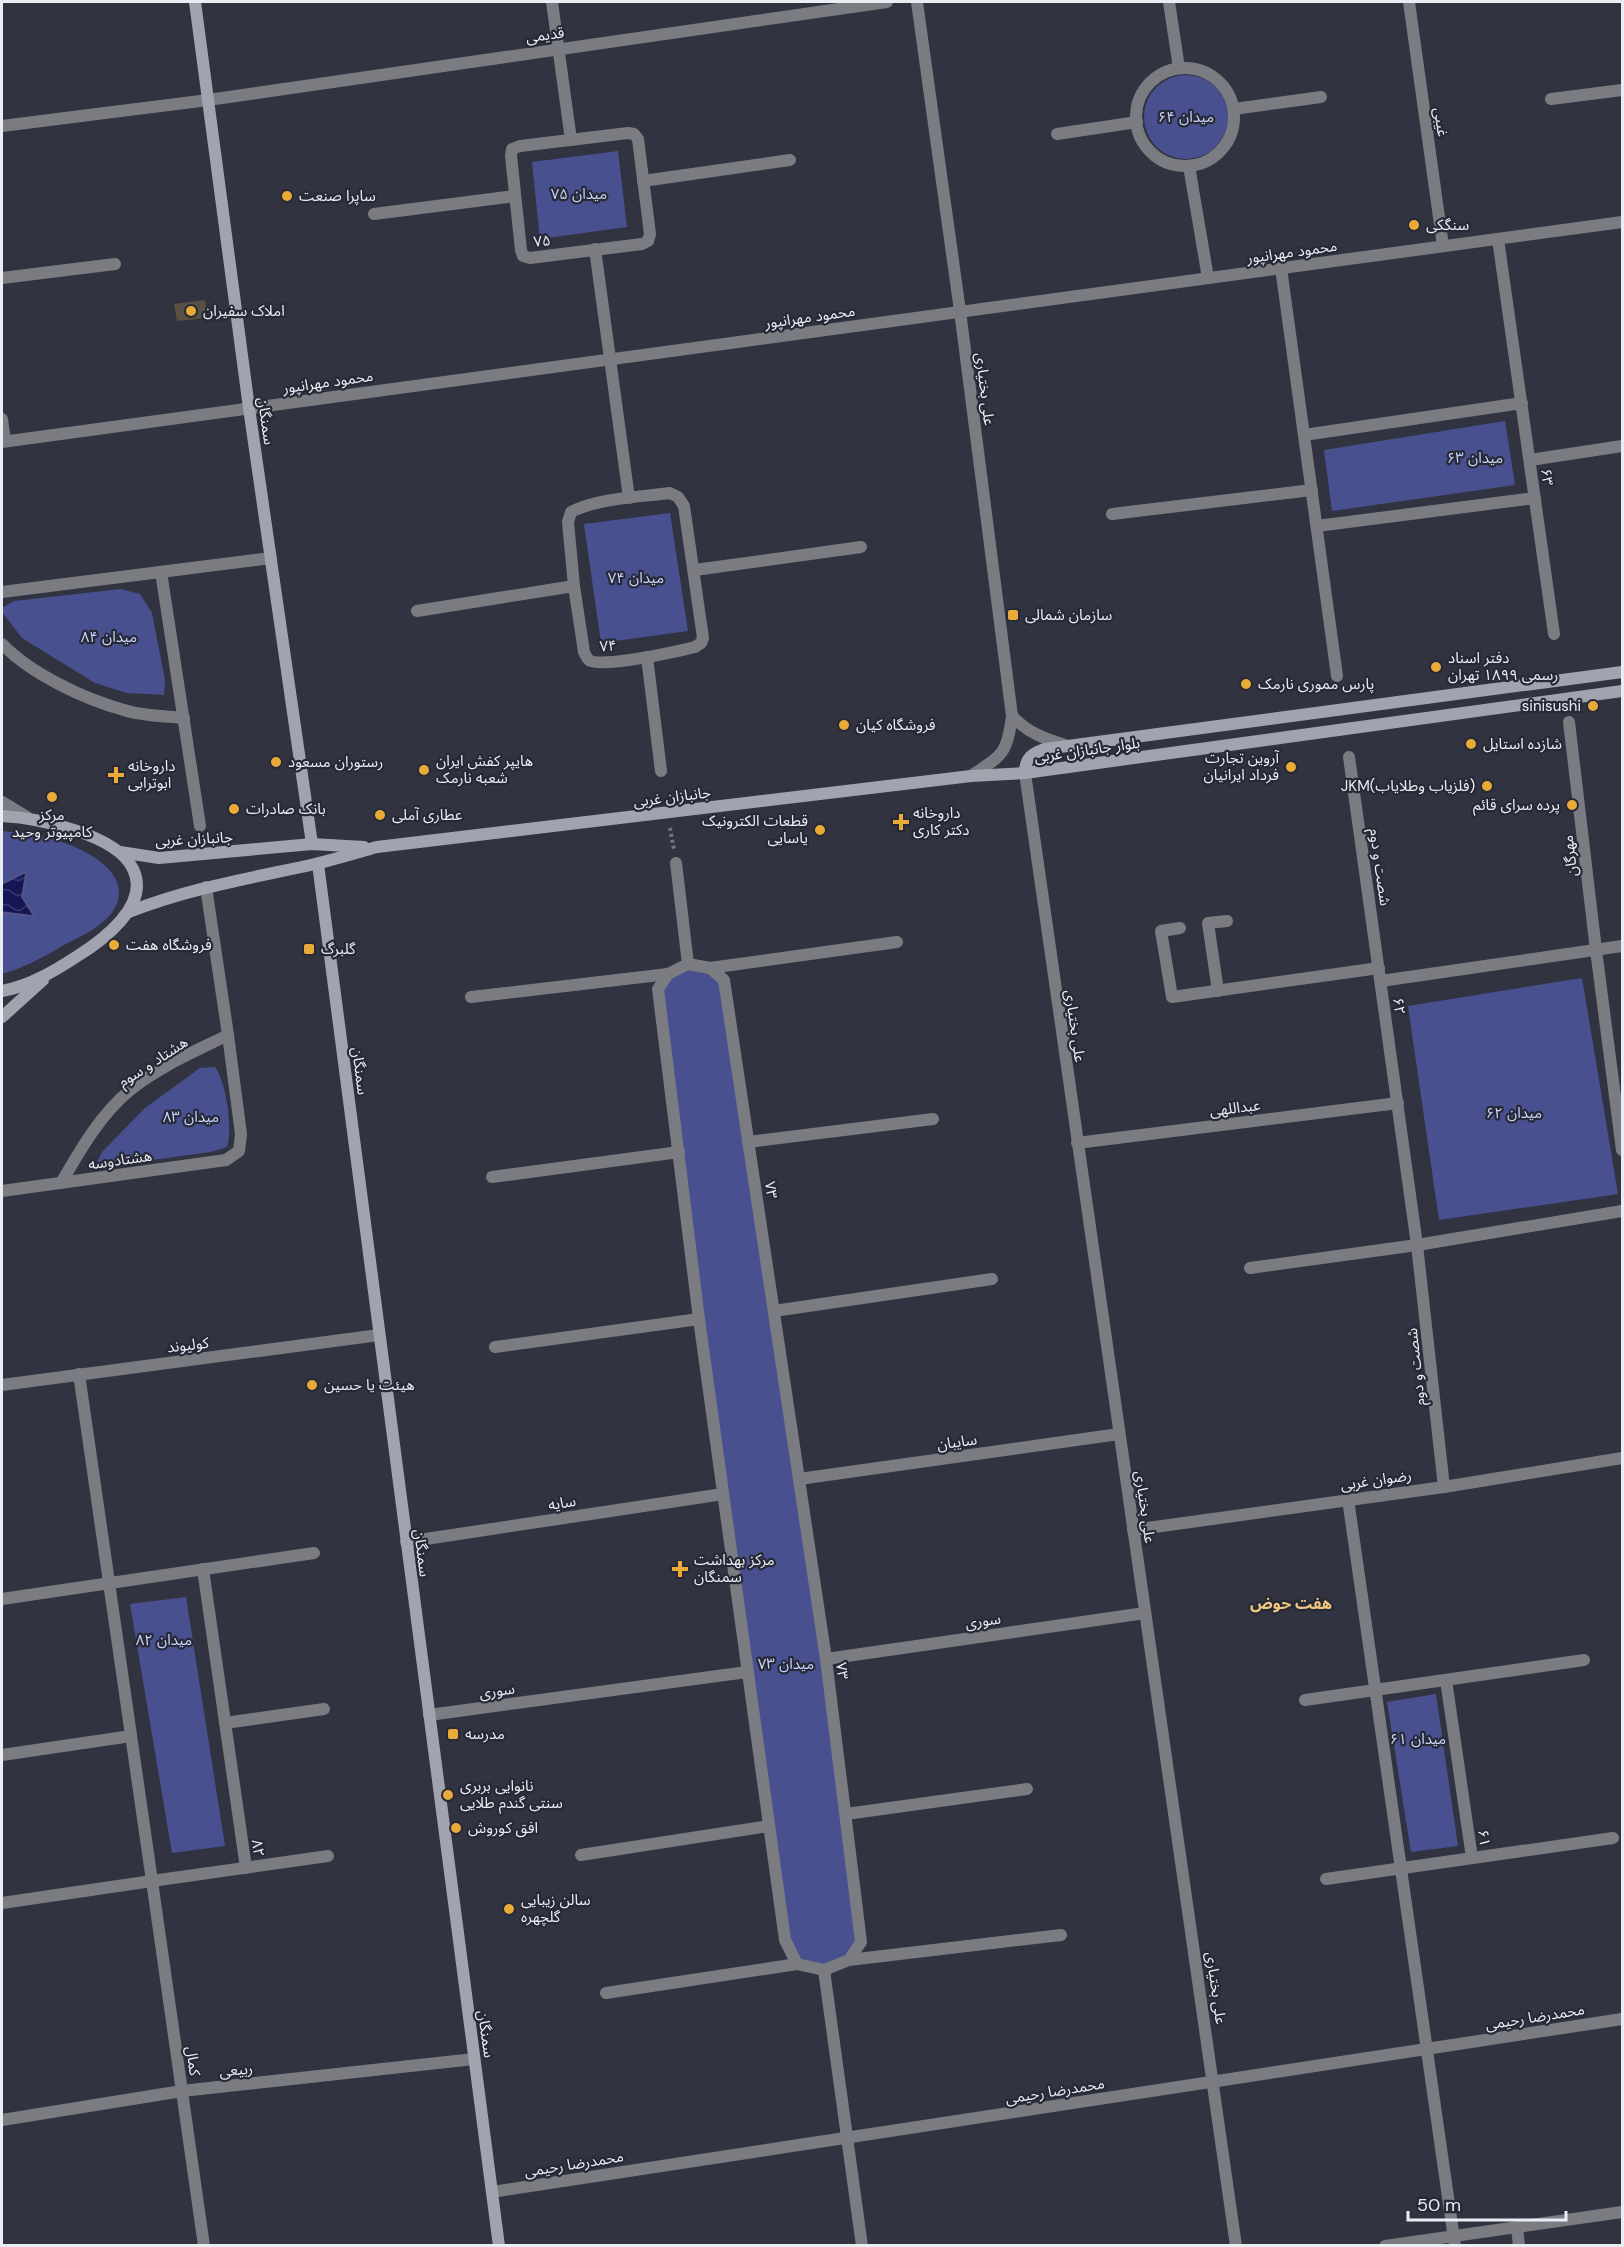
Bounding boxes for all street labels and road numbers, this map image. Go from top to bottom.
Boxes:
street label: قدیمی [524,22,566,48]
street label: غیبی [1429,106,1453,138]
street label: ۷۵ [532,230,552,252]
street label: محمود مهرانپور [1244,236,1339,269]
street label: محمود مهرانپور [762,301,857,334]
street label: علی بختیاری [971,351,999,427]
street label: محمود مهرانپور [280,366,375,399]
street label: سمنگان [253,396,279,446]
street label: ۶۳ [1536,467,1558,487]
street label: ۷۴ [599,636,617,656]
street label: بلوار جانبازان غربی [1033,733,1141,767]
street label: جانبازان غربی [632,782,712,812]
street label: جانبازان غربی [155,827,234,851]
street label: شصت و دوم [1364,827,1395,907]
street label: مهرگان [1558,834,1582,878]
street label: علی بختیاری [1060,988,1090,1064]
street label: ۶۲ [1388,996,1410,1016]
street label: هشتاد و سوم [114,1032,192,1093]
street label: سمنگان [347,1046,373,1096]
street label: عبداللهی [1208,1095,1262,1121]
street label: هشتادوسه [87,1146,153,1174]
street label: ۷۳ [760,1180,782,1200]
street label: شصت و دوم [1402,1327,1431,1407]
street label: کولیوند [166,1332,211,1357]
street label: سایبان [936,1429,979,1455]
street label: رضوان غربی [1339,1465,1413,1495]
street label: علی بختیاری [1130,1469,1160,1545]
street label: سایه [547,1491,578,1515]
street label: سمنگان [409,1528,435,1578]
street label: سوری [964,1609,1002,1633]
street label: ۷۳ [831,1661,853,1681]
street label: سوری [478,1679,516,1703]
street label: ۶۱ [1473,1828,1495,1848]
street label: ۸۲ [247,1838,269,1858]
street label: علی بختیاری [1201,1950,1231,2026]
street label: محمدرضا رحیمی [1484,1999,1586,2035]
street label: سمنگان [473,2009,499,2059]
street label: کمال [181,2045,205,2078]
street label: ربیعی [218,2058,254,2082]
street label: محمدرضا رحیمی [1004,2073,1106,2109]
street label: محمدرضا رحیمی [523,2146,625,2182]

